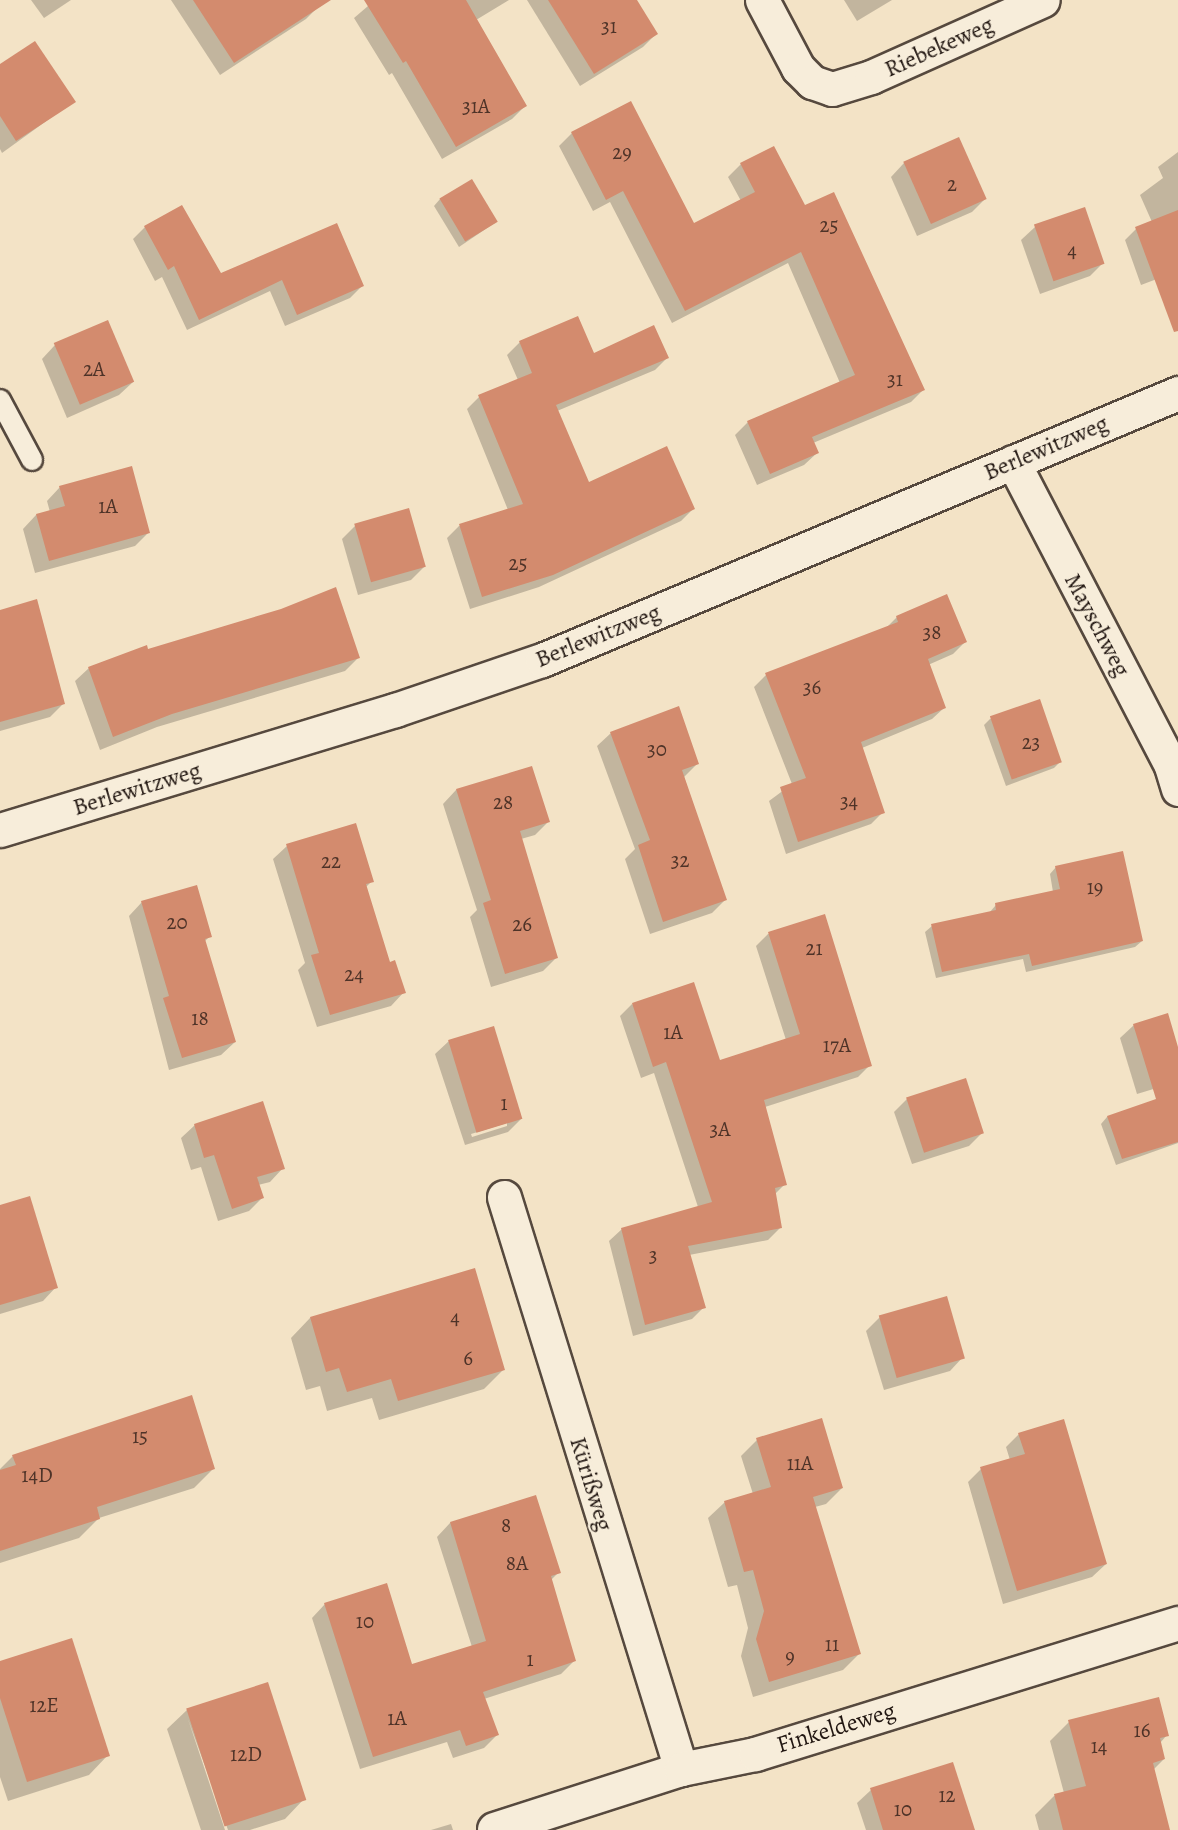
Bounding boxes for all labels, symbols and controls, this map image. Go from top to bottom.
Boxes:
street label: Riebekeweg [880,10,998,84]
house number: 31 [601,13,617,39]
house number: 31A [462,93,490,119]
house number: 29 [612,139,632,165]
house number: 2 [947,171,957,197]
house number: 25 [819,212,839,238]
house number: 4 [1067,237,1077,263]
house number: 2A [83,356,105,382]
house number: 31 [887,366,903,392]
street label: Berlewitzweg [979,409,1113,487]
house number: 1A [98,493,118,519]
house number: 25 [508,550,528,576]
street label: Mayschweg [1058,568,1136,682]
street label: Berlewitzweg [531,598,665,674]
house number: 38 [923,619,941,645]
house number: 36 [803,674,821,700]
house number: 23 [1022,729,1040,755]
house number: 30 [647,736,667,762]
street label: Berlewitzweg [70,756,204,822]
house number: 34 [840,788,858,814]
house number: 28 [493,789,513,815]
house number: 32 [671,847,689,873]
house number: 22 [321,848,341,874]
house number: 19 [1087,874,1103,900]
house number: 20 [166,909,188,935]
house number: 26 [512,911,532,937]
house number: 21 [805,935,823,961]
house number: 24 [344,961,364,987]
house number: 18 [191,1005,209,1031]
house number: 1A [663,1019,683,1045]
house number: 17A [823,1032,851,1058]
house number: 1 [500,1090,508,1116]
house number: 3A [710,1116,730,1142]
house number: 3 [649,1242,657,1268]
house number: 4 [450,1304,460,1330]
house number: 6 [463,1345,473,1371]
house number: 15 [132,1423,148,1449]
street label: Kürißweg [563,1434,619,1534]
house number: 11A [787,1450,813,1476]
house number: 14D [21,1462,53,1488]
house number: 8 [501,1512,511,1538]
house number: 8A [506,1550,528,1576]
house number: 10 [356,1608,374,1634]
house number: 11 [825,1631,839,1657]
house number: 9 [785,1643,795,1669]
house number: 1 [526,1646,534,1672]
house number: 12E [29,1692,59,1718]
street label: Finkeldeweg [773,1696,899,1760]
house number: 1A [387,1705,407,1731]
house number: 16 [1134,1717,1150,1743]
house number: 14 [1091,1733,1107,1759]
house number: 12D [230,1741,262,1767]
house number: 12 [938,1782,956,1808]
house number: 10 [894,1796,912,1822]

